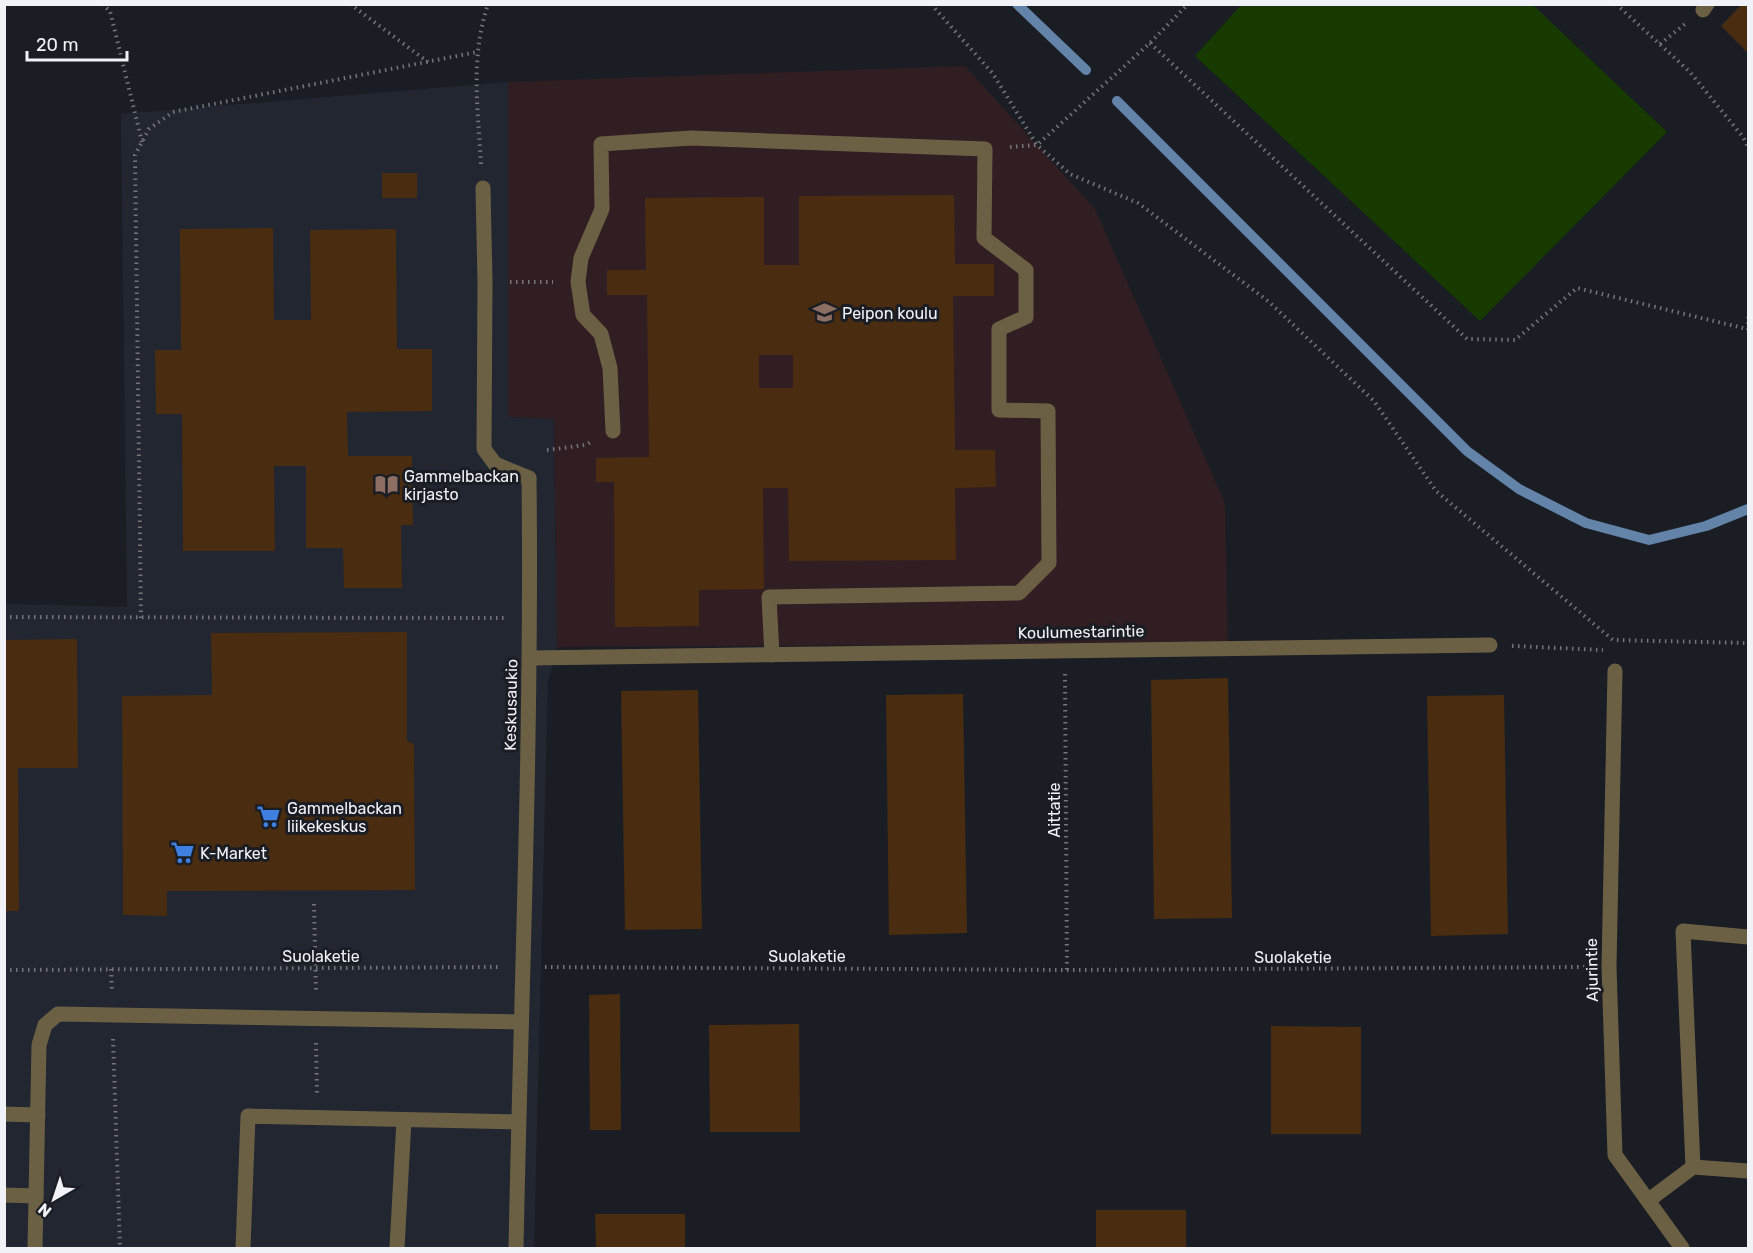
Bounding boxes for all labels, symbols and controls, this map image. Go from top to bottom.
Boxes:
scale bar [27,24,128,62]
text: 20 m [36,34,78,56]
school or university icon: Peipon koulu [811,300,837,326]
place label: Peipon koulu [842,304,938,323]
place label: Gammelbackan kirjasto [404,467,519,504]
library icon: Gammelbackan kirjasto [373,472,399,498]
street label: Koulumestarintie [1018,621,1144,643]
street label: Keskusaukio [501,659,521,751]
street label: Aittatie [1045,782,1064,837]
place label: Gammelbackan liikekeskus [287,799,402,836]
supermarket icon: Gammelbackan liikekeskus [256,804,282,830]
supermarket icon: K-Market [169,840,195,866]
place label: K-Market [200,844,267,863]
street label: Ajurintie [1582,938,1602,1002]
street label: Suolaketie [282,947,360,966]
street label: Suolaketie [768,947,846,966]
street label: Suolaketie [1254,948,1332,967]
north arrow [24,1169,84,1229]
text: N [34,1199,55,1221]

